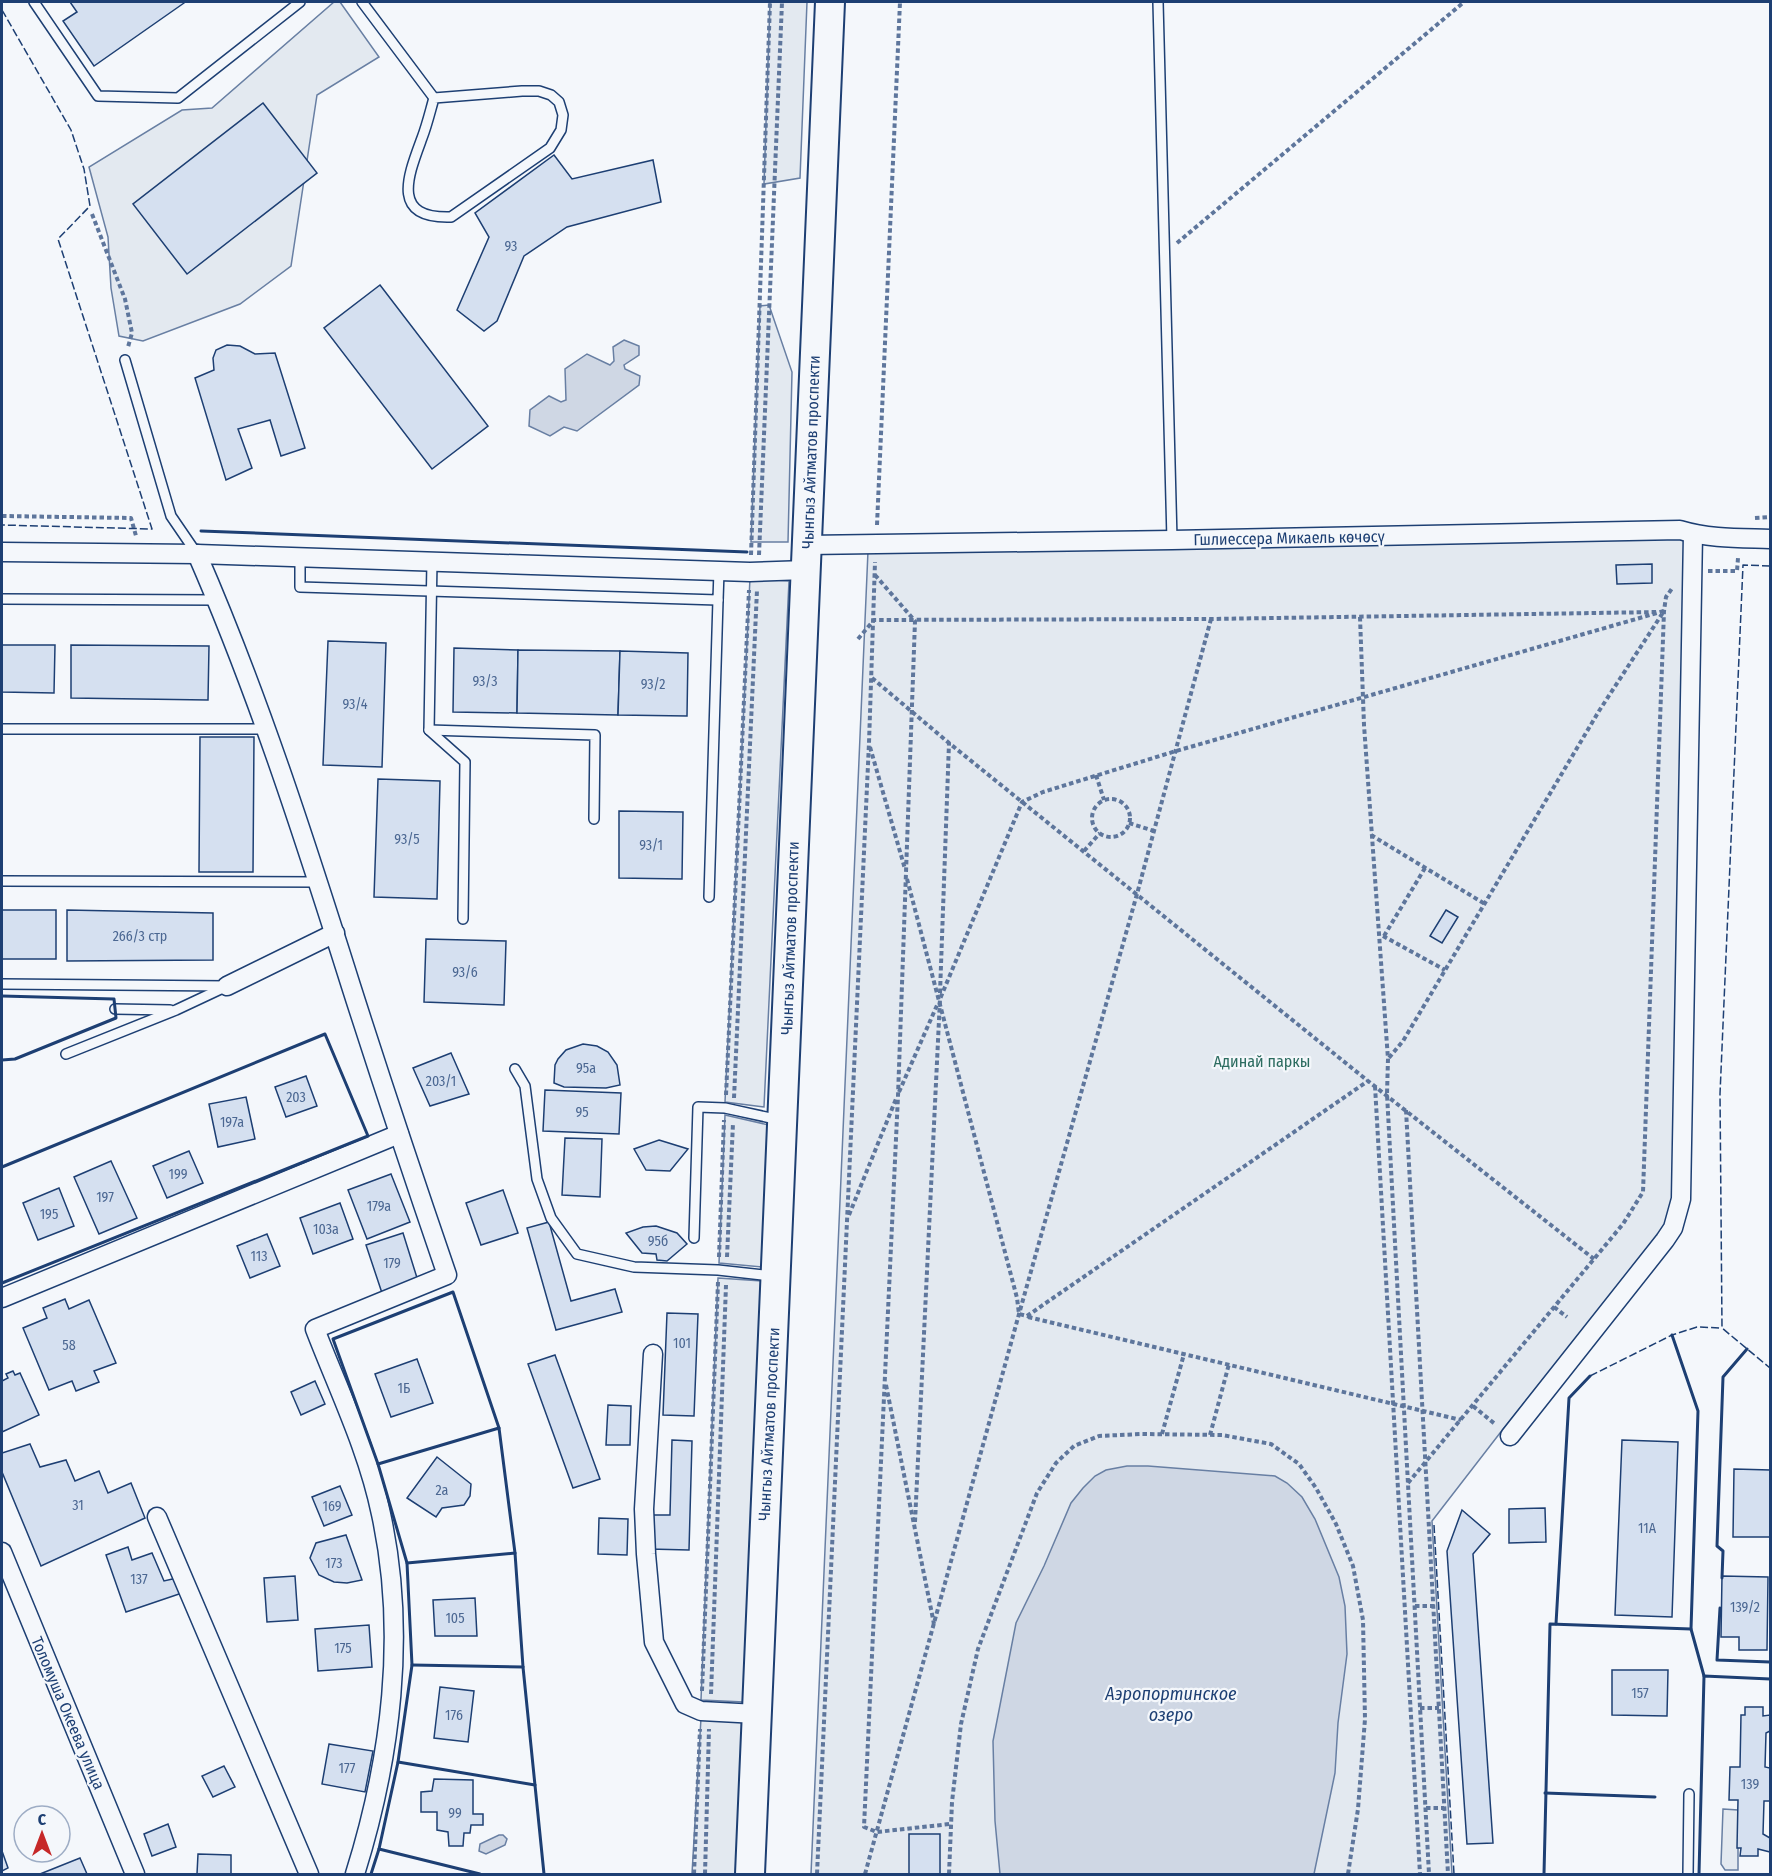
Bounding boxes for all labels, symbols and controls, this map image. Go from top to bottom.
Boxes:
house number: 93 [505,238,517,255]
street label: Чынгыз Айтматов проспекти [798,355,824,549]
street label: Гшлиессера Микаель көчөсү [1193,527,1385,549]
house number: 93/3 [472,673,498,690]
house number: 93/2 [641,676,665,693]
house number: 93/4 [342,696,368,713]
house number: 93/5 [394,831,420,848]
house number: 93/1 [639,837,663,854]
street label: Чынгыз Айтматов проспекти [777,841,803,1035]
house number: 266/3 стр [113,928,167,945]
house number: 93/6 [452,964,478,981]
park label: Адинай паркы [1214,1052,1310,1071]
house number: 95а [576,1060,596,1077]
house number: 203/1 [426,1073,456,1090]
house number: 203 [286,1089,306,1106]
house number: 95 [575,1104,589,1121]
house number: 197а [220,1114,244,1131]
house number: 199 [168,1166,188,1183]
house number: 197 [96,1189,114,1206]
house number: 179а [367,1198,391,1215]
house number: 195 [40,1206,58,1223]
house number: 103а [313,1221,339,1238]
house number: 95б [648,1233,668,1250]
house number: 113 [250,1248,268,1265]
house number: 179 [383,1255,401,1272]
street label: Чынгыз Айтматов проспекти [754,1327,784,1521]
house number: 101 [673,1335,691,1352]
house number: 58 [62,1337,76,1354]
house number: 1Б [398,1380,410,1397]
house number: 2а [436,1482,449,1499]
house number: 31 [72,1497,84,1514]
house number: 169 [322,1498,342,1515]
house number: 11А [1638,1520,1657,1537]
house number: 173 [325,1555,343,1572]
house number: 137 [130,1571,148,1588]
house number: 139/2 [1730,1599,1760,1616]
house number: 105 [445,1610,465,1627]
street label: Толомуша Океева улица [27,1634,109,1792]
house number: 175 [334,1640,352,1657]
water label: Аэропортинское озеро [1104,1683,1237,1726]
house number: 157 [1631,1685,1649,1702]
house number: 176 [445,1707,463,1724]
house number: 177 [339,1760,356,1777]
house number: 139 [1741,1776,1759,1793]
north arrow [12,1804,72,1864]
house number: 99 [448,1805,462,1822]
text: С [38,1810,47,1829]

